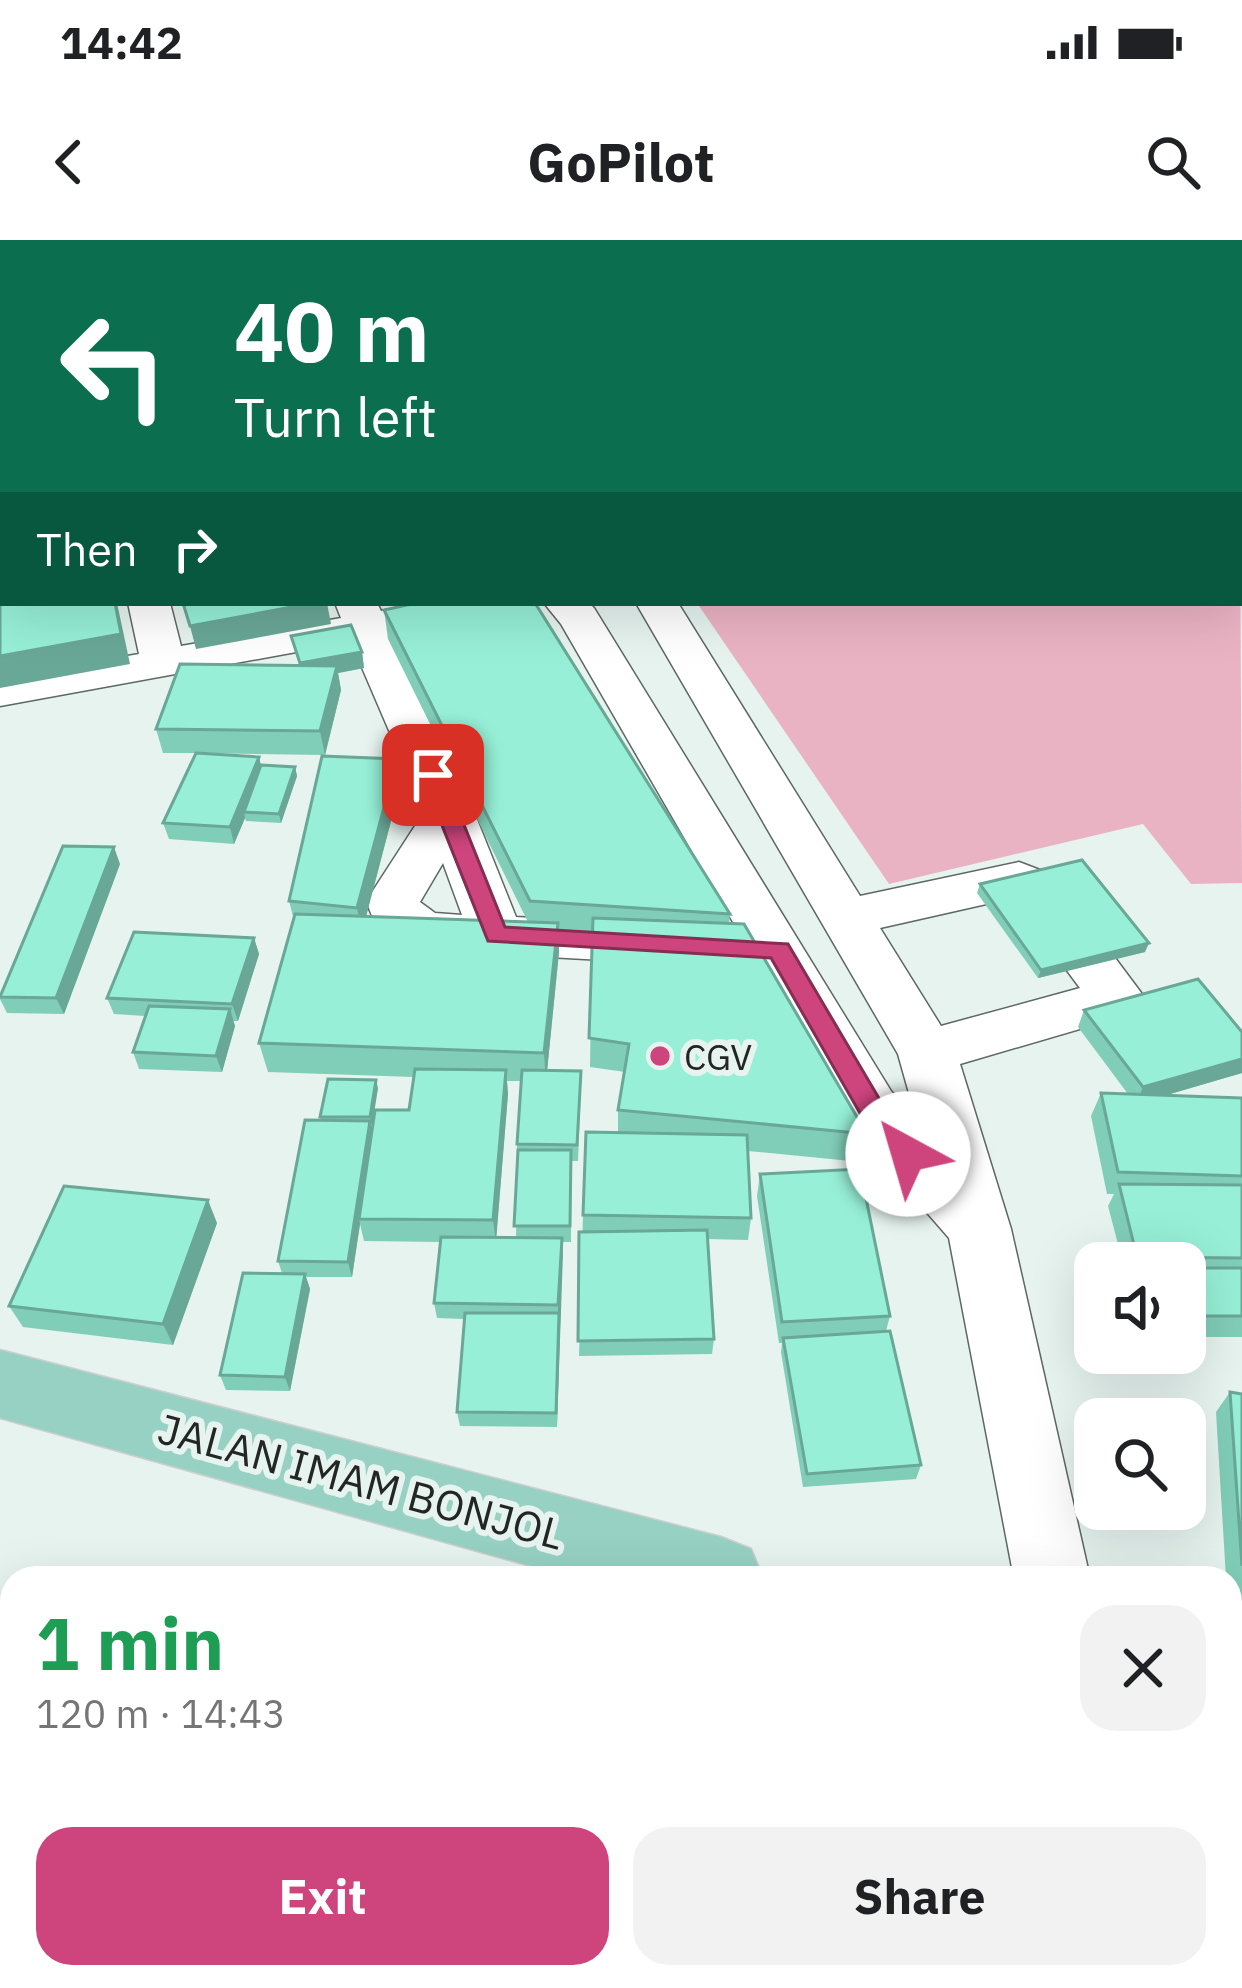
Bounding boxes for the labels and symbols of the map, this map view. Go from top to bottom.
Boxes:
pin [382,724,484,826]
place label: CGV [684,1033,752,1080]
marker: CGV [647,1043,673,1069]
position arrow [845,1091,971,1217]
street label: JALAN IMAM BONJOL [152,1400,570,1562]

